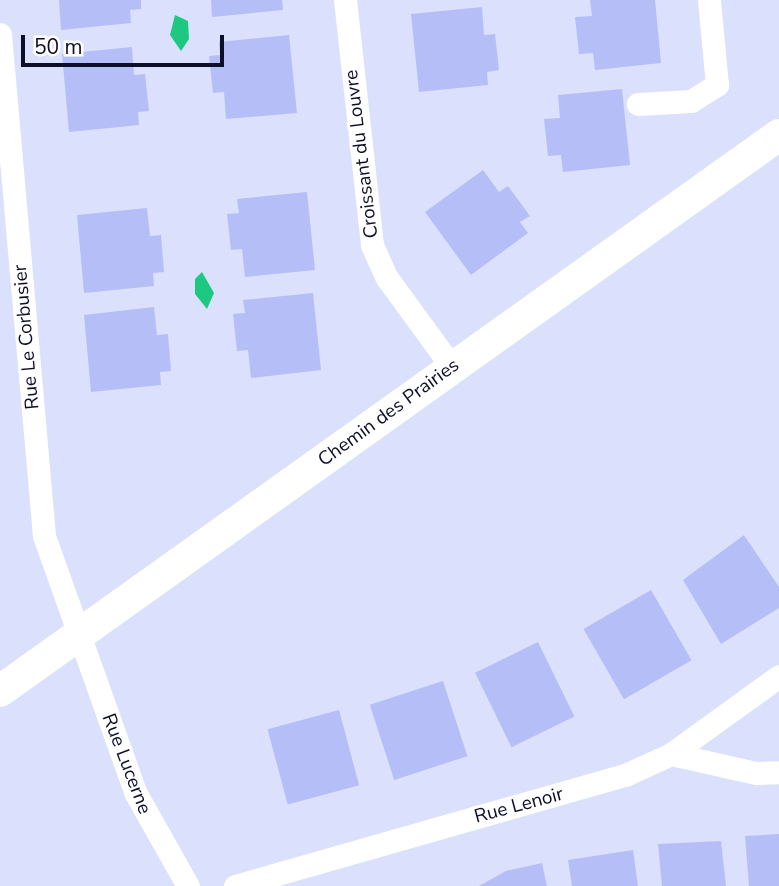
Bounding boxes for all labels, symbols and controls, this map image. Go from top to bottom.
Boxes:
scale bar [24,21,228,65]
text: 50 m [34,33,83,61]
street label: Croissant du Louvre [340,68,384,240]
street label: Rue Le Corbusier [9,264,45,410]
street label: Chemin des Prairies [314,354,464,472]
street label: Rue Lucerne [96,711,156,817]
street label: Rue Lenoir [472,783,566,829]

